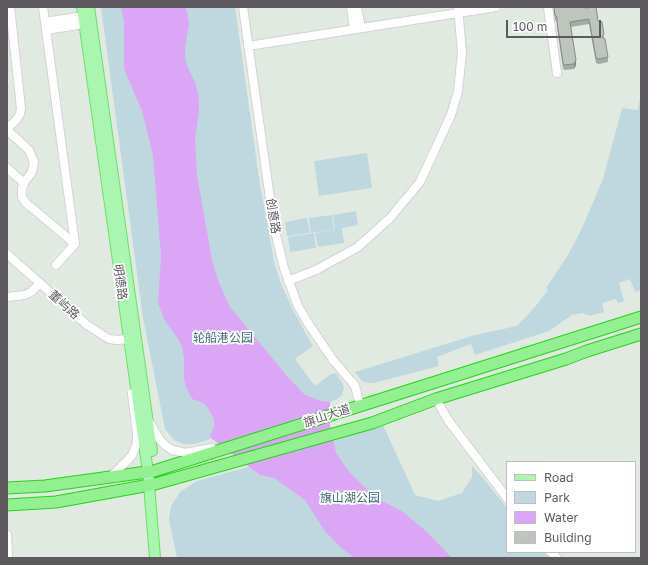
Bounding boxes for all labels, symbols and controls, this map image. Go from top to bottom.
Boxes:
scale bar [508,12,603,38]
text: 100 m [513,19,547,34]
street label: 创意路 [263,197,283,235]
street label: 明德路 [110,263,130,301]
street label: 董屿路 [46,288,82,322]
park label: 轮船港公园 [193,331,253,345]
street label: 旗山大道 [302,402,352,430]
legend [506,461,636,553]
text: Road [544,470,573,485]
text: Park [544,490,570,505]
park label: 旗山湖公园 [320,491,380,505]
text: Water [544,510,578,525]
text: Building [544,530,592,545]

